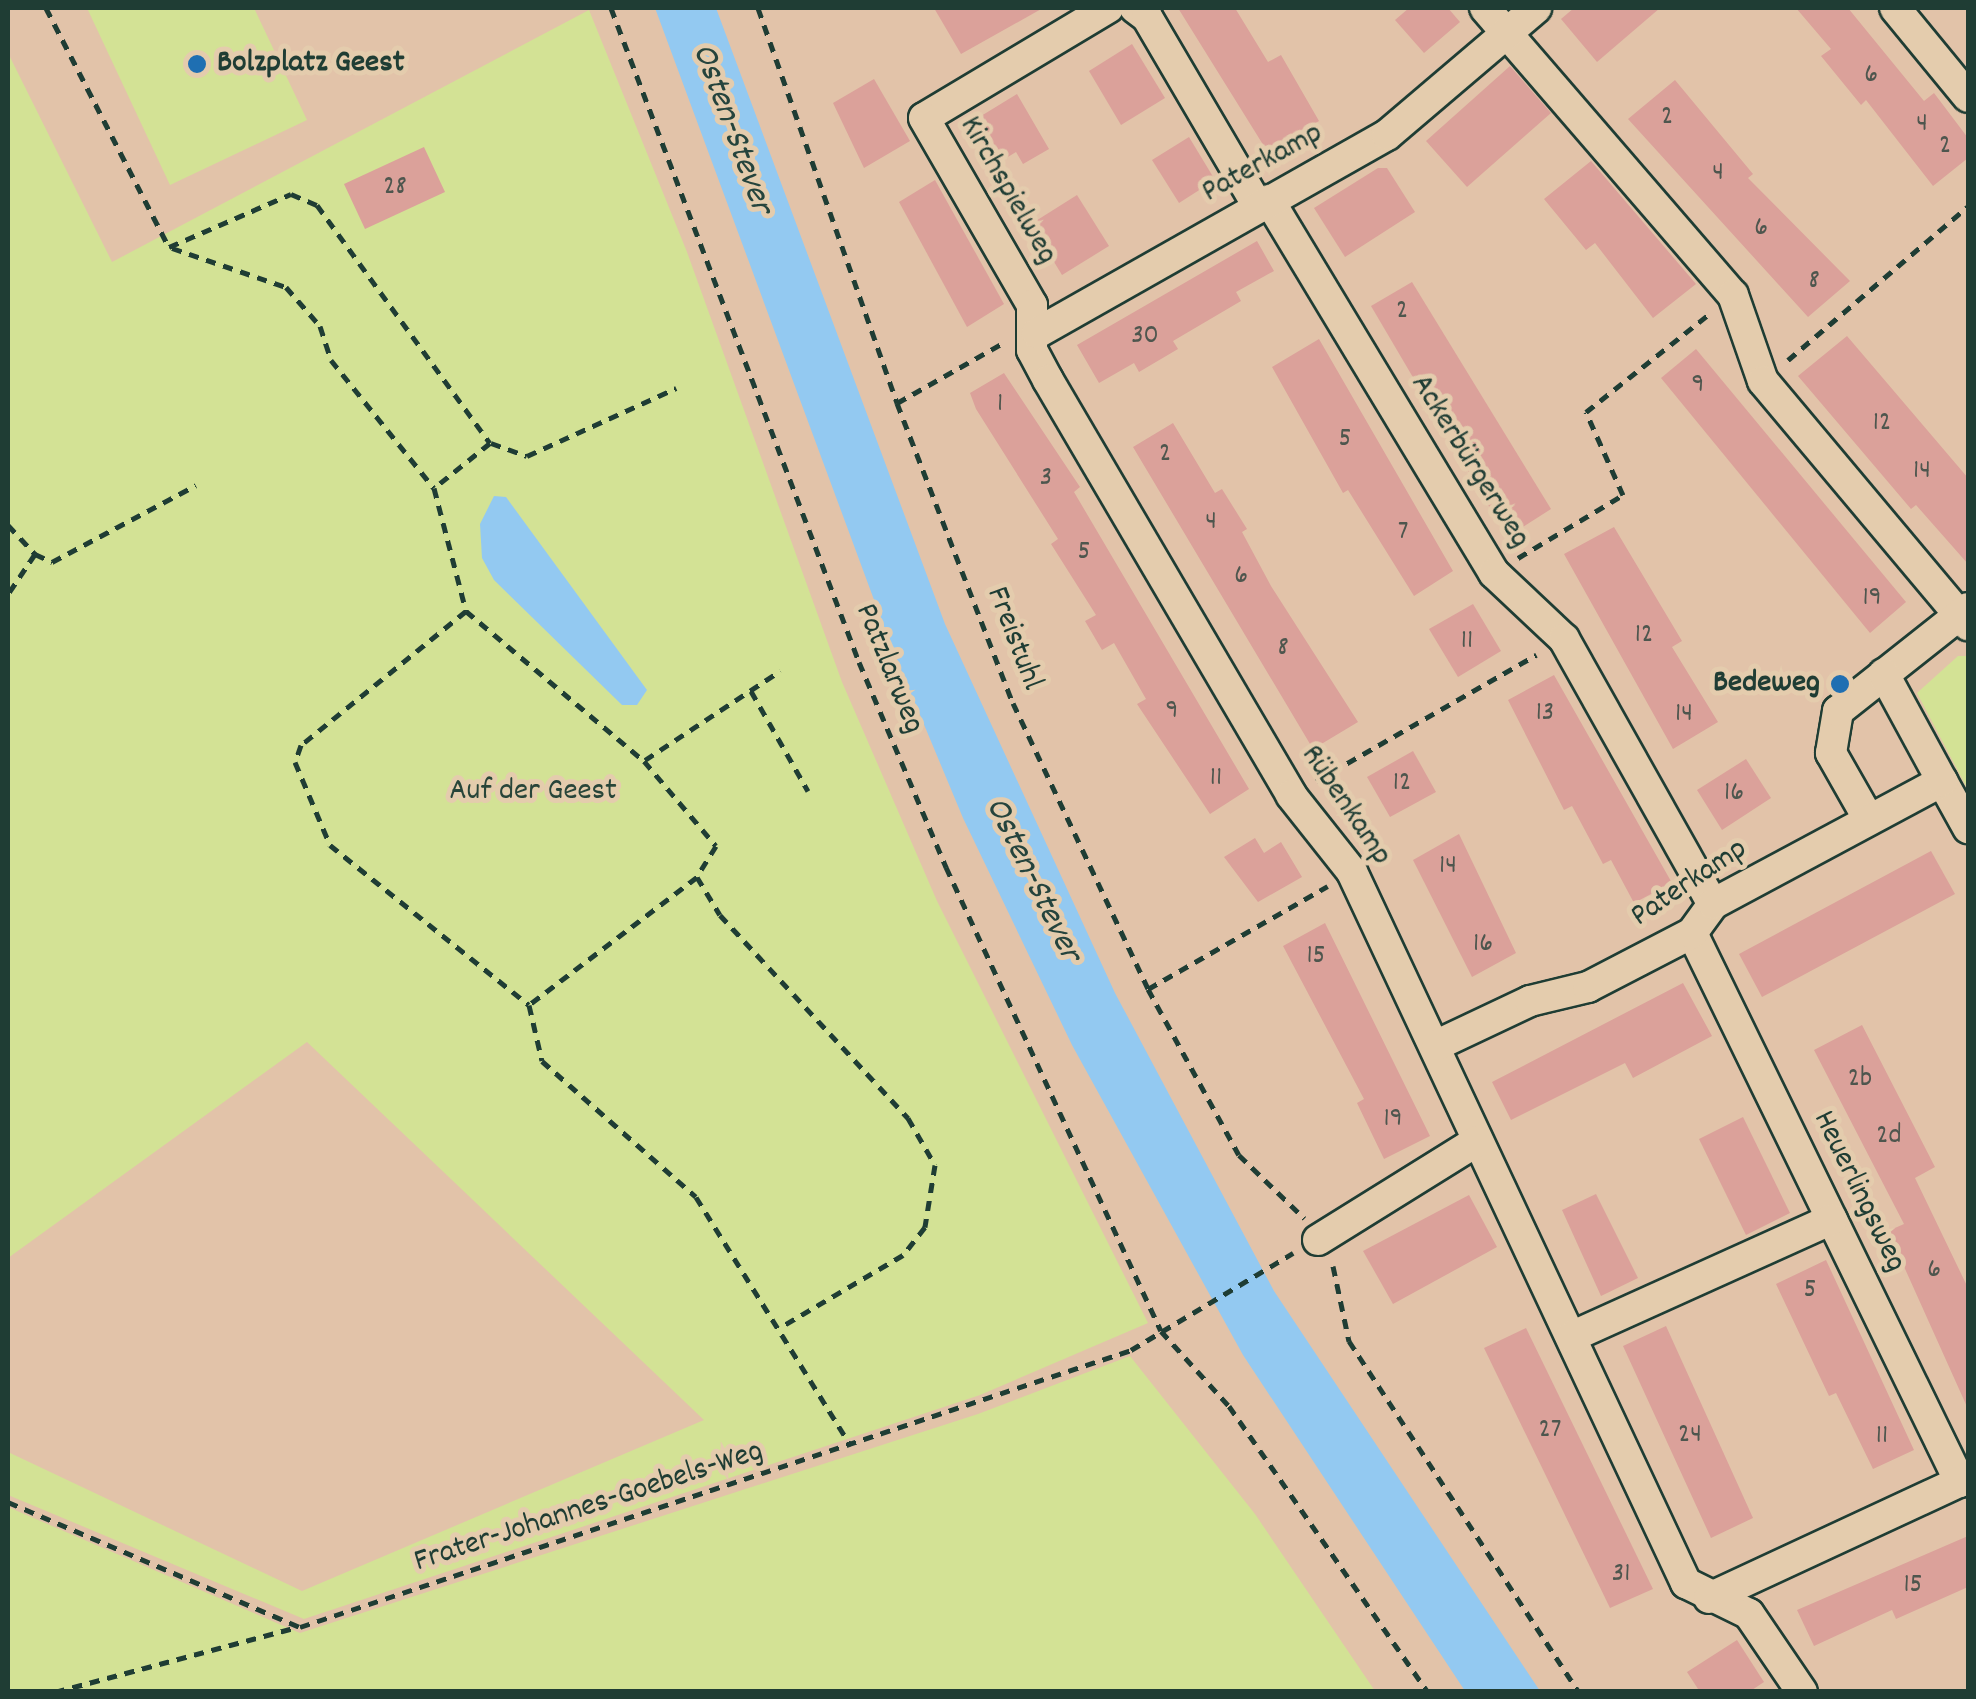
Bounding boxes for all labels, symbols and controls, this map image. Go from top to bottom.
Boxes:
water label: Osten-Stever [681,38,781,220]
place label: Bolzplatz Geest [217,45,404,83]
marker: Bolzplatz Geest [186,53,208,75]
house number: 6 [1864,59,1878,93]
house number: 2 [1661,101,1673,135]
house number: 4 [1916,108,1928,142]
street label: Kirchspielweg [949,110,1065,272]
street label: Paterkamp [1196,115,1330,213]
house number: 2 [1939,130,1951,164]
house number: 4 [1712,157,1724,191]
house number: 28 [383,171,407,205]
house number: 6 [1754,212,1768,246]
house number: 8 [1808,265,1820,299]
house number: 2 [1396,295,1408,329]
house number: 30 [1131,320,1159,354]
street label: Ackerbürgerweg [1400,368,1538,556]
house number: 9 [1692,369,1704,403]
house number: 1 [997,388,1003,422]
house number: 12 [1873,407,1891,441]
house number: 5 [1339,423,1351,457]
house number: 2 [1159,438,1171,472]
house number: 14 [1913,455,1931,489]
house number: 3 [1040,462,1052,496]
house number: 4 [1205,506,1217,540]
house number: 7 [1398,516,1408,550]
house number: 5 [1078,536,1090,570]
house number: 6 [1234,560,1248,594]
street label: Freistuhl [976,582,1050,696]
house number: 19 [1863,582,1881,616]
street label: Patzlarweg [845,598,931,740]
house number: 12 [1635,619,1653,653]
house number: 11 [1461,625,1473,659]
house number: 8 [1277,632,1289,666]
place label: Bedeweg [1713,665,1820,703]
marker: Bedeweg [1829,673,1851,695]
house number: 9 [1166,695,1178,729]
house number: 13 [1536,697,1554,731]
house number: 14 [1675,698,1693,732]
street label: Rübenkamp [1291,738,1399,874]
house number: 11 [1210,762,1222,796]
house number: 12 [1393,767,1411,801]
park label: Auf der Geest [449,773,617,811]
house number: 16 [1724,777,1744,811]
water label: Osten-Stever [974,791,1090,969]
street label: Paterkamp [1624,831,1756,937]
house number: 14 [1439,850,1457,884]
house number: 16 [1473,928,1493,962]
house number: 15 [1306,940,1326,974]
house number: 2b [1848,1063,1872,1097]
house number: 19 [1384,1103,1402,1137]
street label: Heuerlingsweg [1802,1105,1914,1279]
house number: 2d [1876,1120,1902,1154]
house number: 6 [1927,1254,1941,1288]
house number: 5 [1804,1274,1816,1308]
house number: 27 [1539,1414,1561,1448]
house number: 24 [1678,1419,1702,1453]
house number: 11 [1876,1420,1888,1454]
street label: Frater-Johannes-Goebels-Weg [410,1433,768,1583]
house number: 31 [1612,1558,1630,1592]
house number: 15 [1903,1569,1923,1603]

